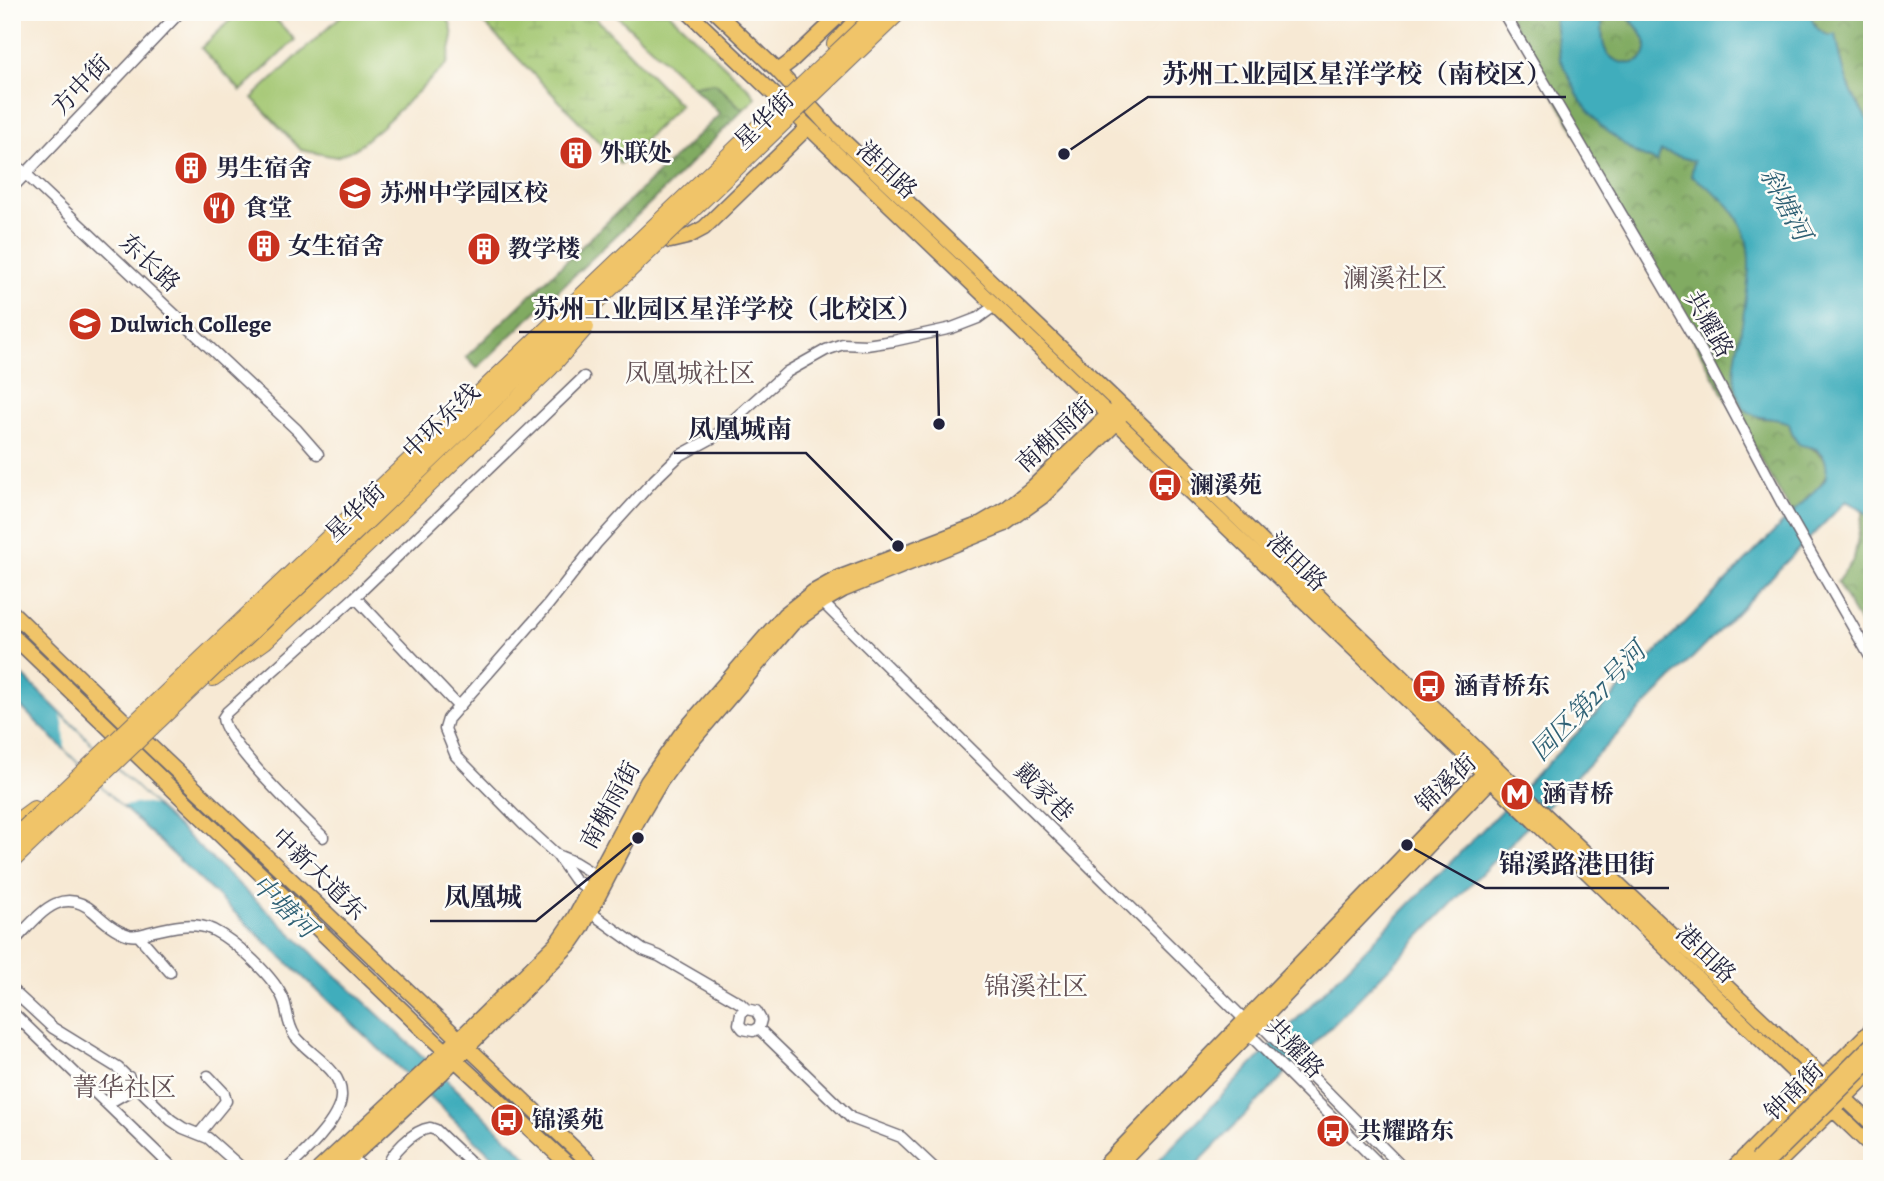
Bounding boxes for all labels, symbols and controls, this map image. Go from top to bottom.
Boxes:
street label: 方中街 [44,48,118,122]
callout: 苏州工业园区星洋学校（南校区） [1148,50,1566,97]
text: 苏州工业园区星洋学校（南校区） [1162,57,1552,92]
street label: 星华街 [727,83,801,157]
building icon: 外联处 [557,134,595,172]
street label: 港田路 [850,134,924,206]
place label: 外联处 [600,137,672,169]
building icon: 男生宿舍 [172,149,210,187]
place label: 男生宿舍 [216,152,312,184]
water label: 斜塘河 [1752,162,1821,250]
school or university icon: 苏州中学园区校 [336,174,374,212]
place label: 苏州中学园区校 [380,177,548,209]
restaurant icon: 食堂 [200,189,238,227]
place label: 食堂 [244,192,292,224]
street label: 东长路 [113,227,187,299]
building icon: 女生宿舍 [245,227,283,265]
place label: 女生宿舍 [288,230,384,262]
building icon: 教学楼 [465,230,503,268]
place label: 教学楼 [508,233,580,265]
district label: 澜溪社区 [1343,261,1447,296]
callout: 苏州工业园区星洋学校（北校区） [519,285,937,332]
street label: 共耀路 [1677,285,1741,363]
text: 苏州工业园区星洋学校（北校区） [533,292,923,327]
school or university icon: Dulwich College [66,305,104,343]
place label: Dulwich College [110,308,272,340]
district label: 凤凰城社区 [625,356,755,391]
street label: 中环东线 [395,376,487,466]
street label: 南榭雨街 [1009,391,1101,479]
callout: 凤凰城南 [674,406,806,453]
text: 凤凰城南 [688,412,792,447]
bus stop icon: 澜溪苑 [1146,466,1184,504]
place label: 澜溪苑 [1190,469,1262,501]
street label: 星华街 [318,475,392,549]
street label: 港田路 [1260,525,1334,599]
water label: 园区第27号河 [1523,632,1657,768]
bus stop icon: 涵青桥东 [1410,667,1448,705]
place label: 涵青桥东 [1454,670,1550,702]
street label: 锦溪街 [1409,747,1483,819]
street label: 南榭雨街 [573,755,647,855]
street label: 戴家巷 [1007,755,1081,829]
metro station icon: 涵青桥 [1498,775,1536,813]
place label: 涵青桥 [1542,778,1614,810]
street label: 中新大道东 [265,821,373,927]
callout: 锦溪路港田街 [1485,841,1669,888]
text: 锦溪路港田街 [1499,847,1655,882]
water label: 中塘河 [243,867,327,949]
callout: 凤凰城 [430,874,536,921]
text: 凤凰城 [444,880,522,915]
street label: 港田路 [1669,917,1743,991]
district label: 锦溪社区 [984,969,1088,1004]
street label: 共耀路 [1259,1011,1331,1085]
street label: 钟南街 [1757,1054,1831,1128]
district label: 菁华社区 [72,1070,176,1105]
bus stop icon: 锦溪苑 [488,1101,526,1139]
place label: 锦溪苑 [532,1104,604,1136]
bus stop icon: 共耀路东 [1314,1112,1352,1150]
place label: 共耀路东 [1358,1115,1454,1147]

